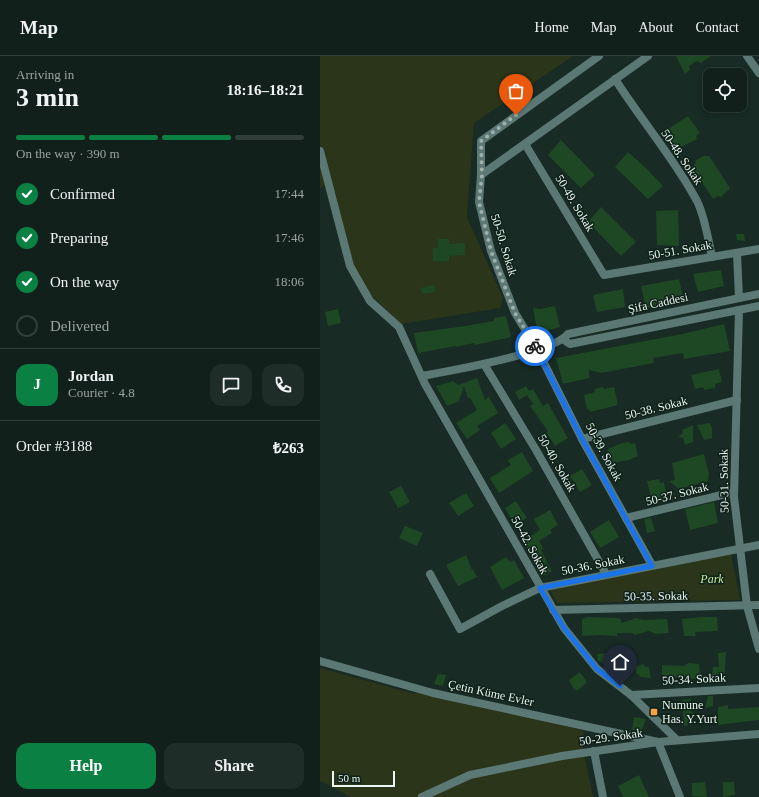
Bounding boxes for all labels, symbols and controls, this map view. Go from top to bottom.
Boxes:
text: Map [20,17,58,38]
text: Home [535,20,569,35]
text: Map [591,20,616,35]
text: About [638,20,673,35]
text: Contact [695,20,739,35]
text: Arriving in [16,67,74,82]
map controls [703,68,747,112]
button: locate [703,68,747,112]
pin [499,74,533,115]
icon: bag [505,80,527,102]
text: 18:16–18:21 [227,82,304,98]
text: 3 min [16,83,79,112]
street label: 50-48. Sokak [658,127,706,187]
text: On the way · 390 m [16,146,120,161]
street label: 50-49. Sokak [553,172,597,234]
icon: check [16,183,38,205]
text: Confirmed [50,186,115,202]
text: 17:44 [274,186,304,201]
street label: 50-50. Sokak [488,212,520,278]
icon: check [16,227,38,249]
text: Preparing [50,230,108,246]
text: 17:46 [274,230,304,245]
street label: 50-51. Sokak [647,238,713,262]
icon: check [16,271,38,293]
text: On the way [50,274,119,290]
text: 18:06 [274,274,304,289]
street label: Şifa Caddesi [627,290,690,316]
text: Delivered [50,318,109,334]
courier [515,326,555,366]
icon: bike [524,335,546,357]
button: chat [210,364,252,406]
button: phone [262,364,304,406]
text: Jordan [68,368,114,384]
text: J [33,376,41,392]
text: Courier · 4.8 [68,385,135,400]
street label: 50-38. Sokak [623,393,689,423]
street label: 50-39. Sokak [583,420,625,484]
street label: 50-40. Sokak [535,432,579,494]
text: Order #3188 [16,438,92,454]
text: ₺263 [273,440,304,456]
street label: 50-31. Sokak [716,449,732,513]
street label: 50-37. Sokak [644,479,710,509]
street label: 50-42. Sokak [508,514,552,576]
street label: 50-36. Sokak [560,552,626,578]
park label: Park [699,572,724,586]
street label: 50-35. Sokak [624,588,688,604]
pin [603,645,637,686]
icon: home [609,651,631,673]
street label: 50-34. Sokak [662,670,726,688]
street label: Çetin Küme Evler [447,677,535,709]
place label: Numune Has. Y.Yurt [662,698,718,726]
marker: Numune Has. Y.Yurt [649,707,659,717]
street label: 50-29. Sokak [578,726,644,748]
button: Help [16,743,156,789]
button: Share [164,743,304,789]
scale bar [332,769,395,788]
text: 50 m [338,772,360,784]

